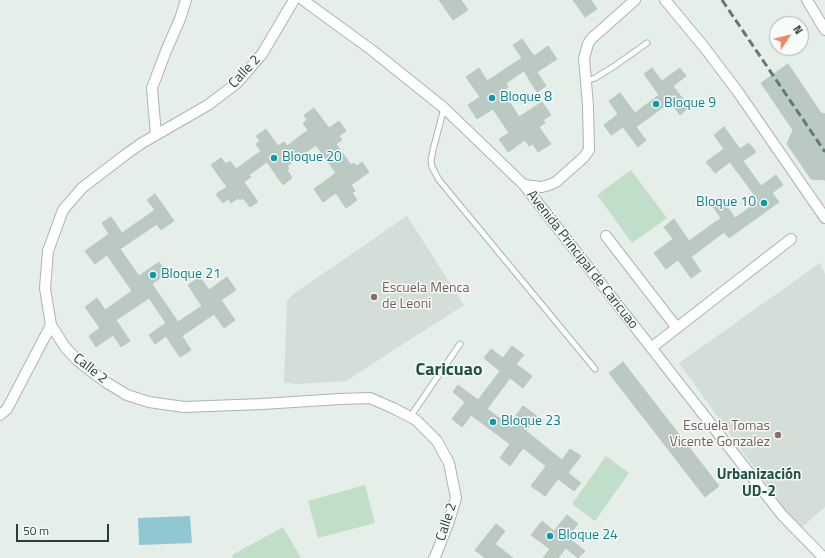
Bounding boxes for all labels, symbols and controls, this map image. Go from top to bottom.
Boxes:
north arrow [769,16,809,56]
text: N [789,22,807,37]
street label: Calle 2 [226,52,264,92]
place label: Bloque 8 [500,90,552,106]
marker: Bloque 8 [487,93,497,103]
place label: Bloque 9 [664,96,716,112]
marker: Bloque 9 [651,99,661,109]
place label: Bloque 20 [282,150,342,166]
marker: Bloque 20 [269,153,279,163]
street label: Avenida Principal de Caricuao [523,187,641,333]
place label: Bloque 10 [696,195,756,211]
marker: Bloque 10 [759,198,769,208]
place label: Bloque 21 [161,267,221,283]
marker: Bloque 21 [148,270,158,280]
place label: Escuela Menca de Leoni [382,281,470,314]
marker: Escuela Menca de Leoni [369,292,379,302]
street label: Calle 2 [69,350,111,388]
district label: Caricuao [415,360,483,382]
place label: Bloque 23 [501,414,561,430]
marker: Bloque 23 [488,417,498,427]
place label: Escuela Tomas Vicente Gonzalez [670,419,770,452]
marker: Escuela Tomas Vicente Gonzalez [773,430,783,440]
district label: Urbanización UD-2 [717,466,801,501]
street label: Calle 2 [433,501,461,543]
scale bar [18,516,111,542]
text: 50 m [23,521,49,540]
place label: Bloque 24 [558,528,618,544]
marker: Bloque 24 [545,531,555,541]

